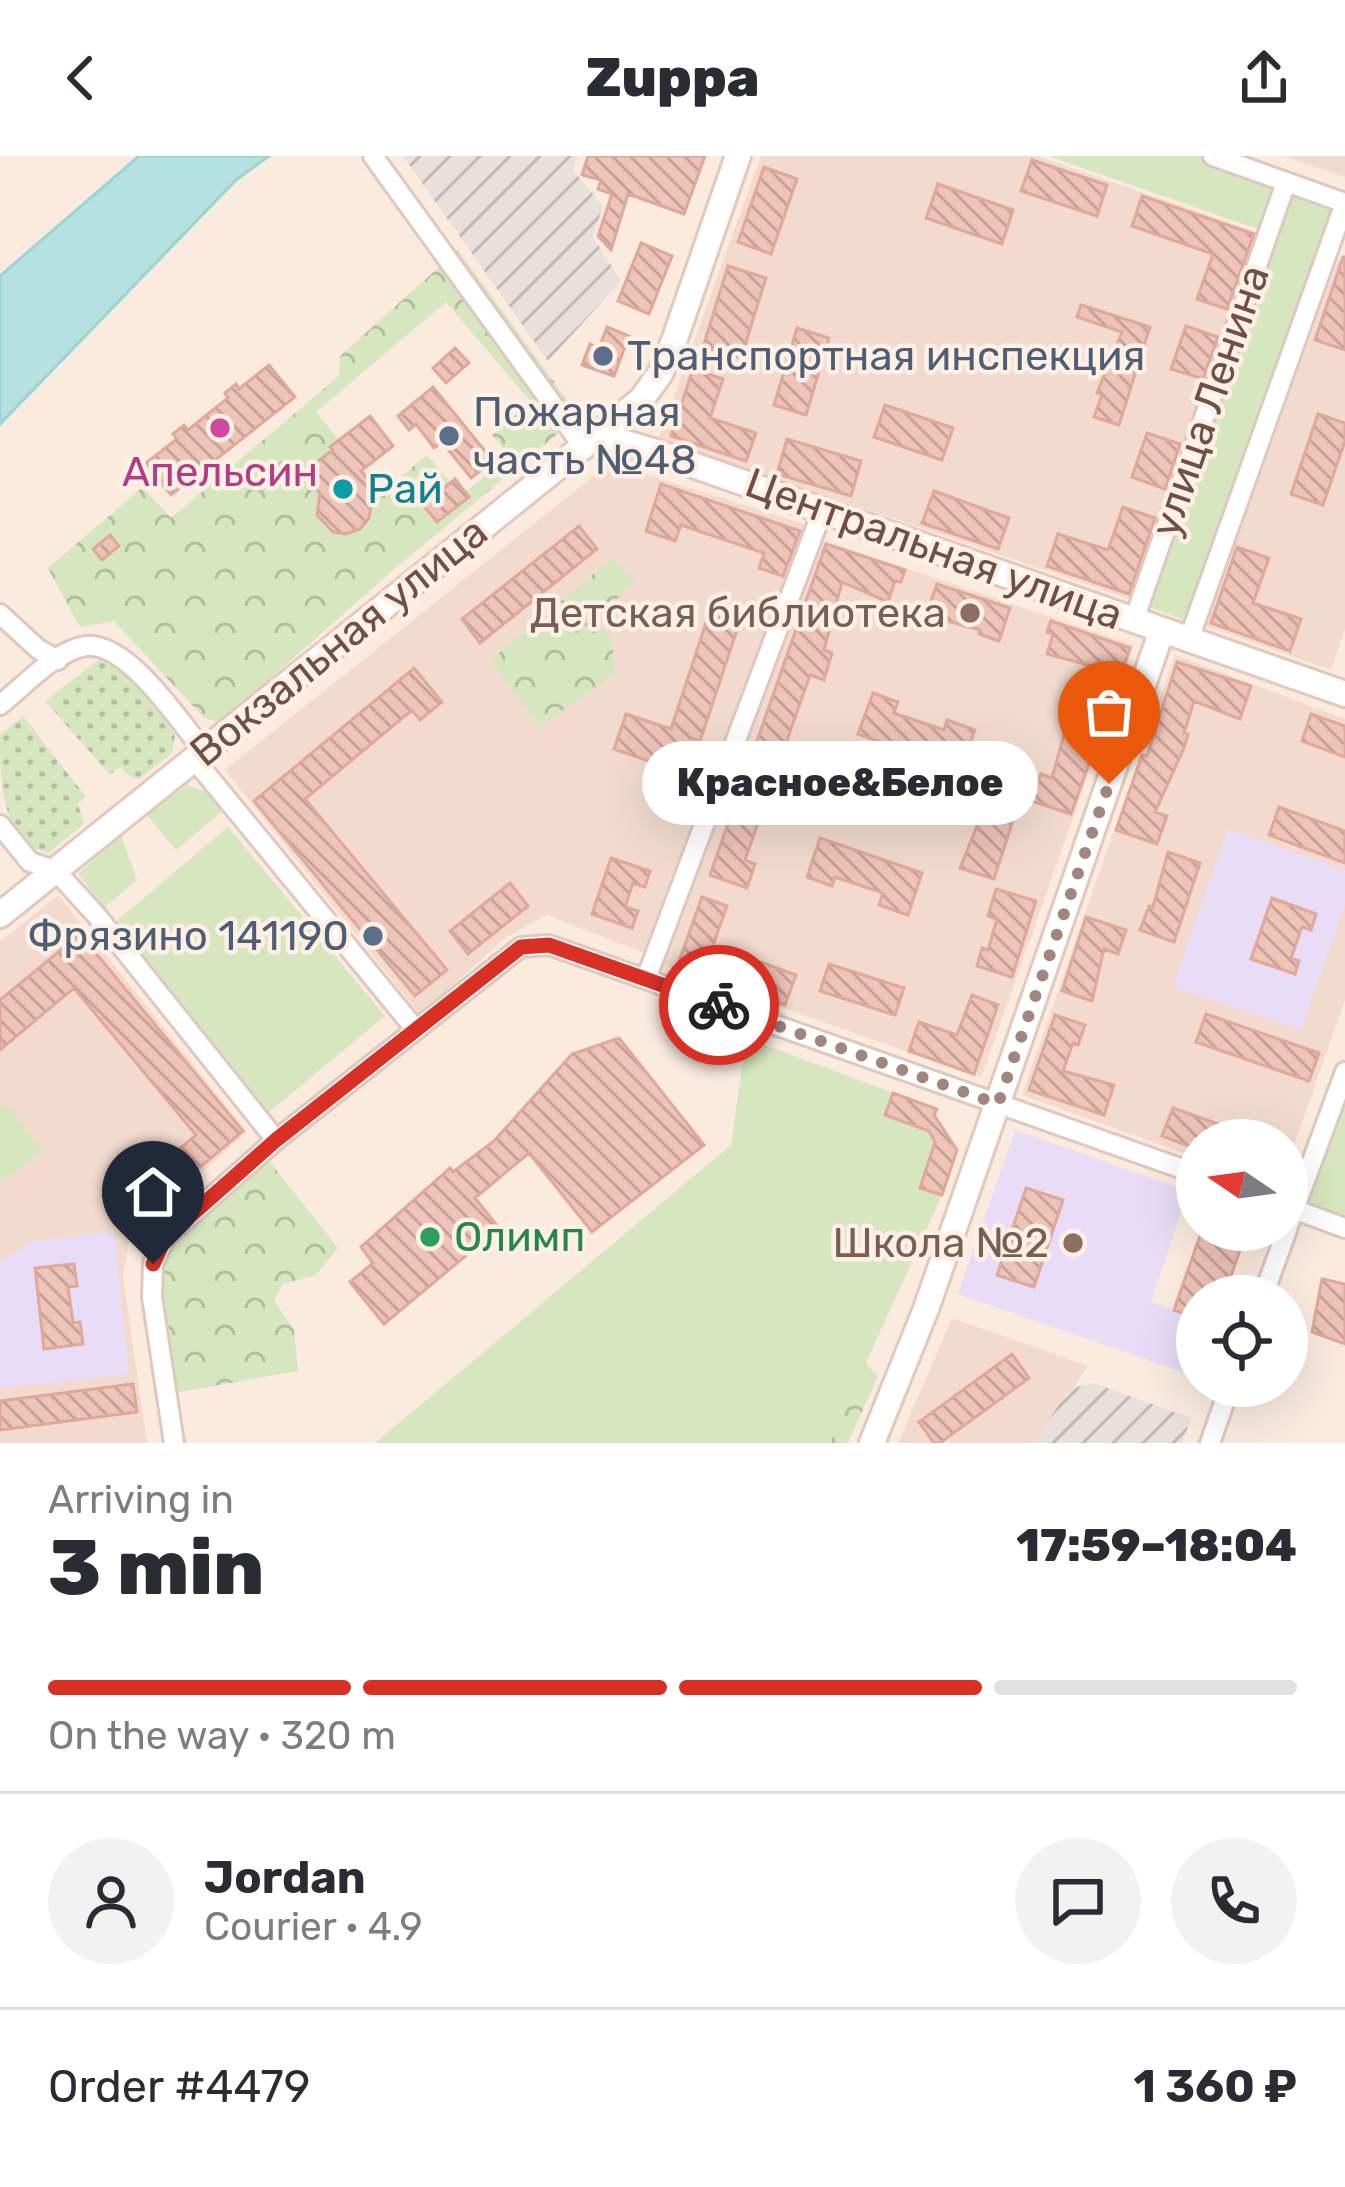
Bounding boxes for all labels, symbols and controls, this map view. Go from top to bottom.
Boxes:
icon: back [48,45,114,111]
icon: share [1231,45,1297,111]
text: Zuppa [585,46,760,110]
street label: улица Ленина [1140,259,1280,543]
place label: Транспортная инспекция [627,331,1145,381]
marker: Транспортная инспекция [590,343,616,369]
place label: Пожарная часть №48 [473,387,697,485]
marker: Апельсин [207,415,233,441]
marker: Пожарная часть №48 [436,423,462,449]
place label: Апельсин [122,447,318,497]
street label: Центральная улица [739,458,1129,640]
place label: Рай [367,464,443,514]
marker: Рай [330,476,356,502]
street label: Вокзальная улица [180,507,498,777]
place label: Детская библиотека [530,588,946,638]
marker: Детская библиотека [957,600,983,626]
pin [1058,661,1160,784]
icon: bag [1076,679,1142,745]
callout: Красное&Белое [641,742,1037,826]
text: Красное&Белое [677,760,1003,806]
place label: Фрязино 141190 [27,911,349,961]
marker: Фрязино 141190 [360,923,386,949]
courier [659,945,779,1065]
icon: bike [686,972,752,1038]
north arrow [1176,1119,1308,1251]
map controls [1176,1119,1308,1407]
pin [102,1141,204,1264]
icon: home [120,1159,186,1225]
place label: Олимп [454,1212,585,1262]
place label: Школа №2 [832,1218,1049,1268]
marker: Олимп [417,1224,443,1250]
marker: Школа №2 [1060,1230,1086,1256]
button: locate [1176,1275,1308,1407]
text: Arriving in [48,1477,234,1523]
text: 17:59–18:04 [1016,1519,1297,1572]
text: 3 min [48,1521,264,1614]
text: On the way · 320 m [48,1713,396,1759]
button: person [48,1838,174,1964]
button: chat [1015,1838,1141,1964]
button: phone [1171,1838,1297,1964]
text: Jordan [204,1851,366,1904]
text: Courier · 4.9 [204,1904,423,1950]
text: Order #4479 [48,2060,310,2113]
text: 1 360 ₽ [1133,2060,1297,2113]

